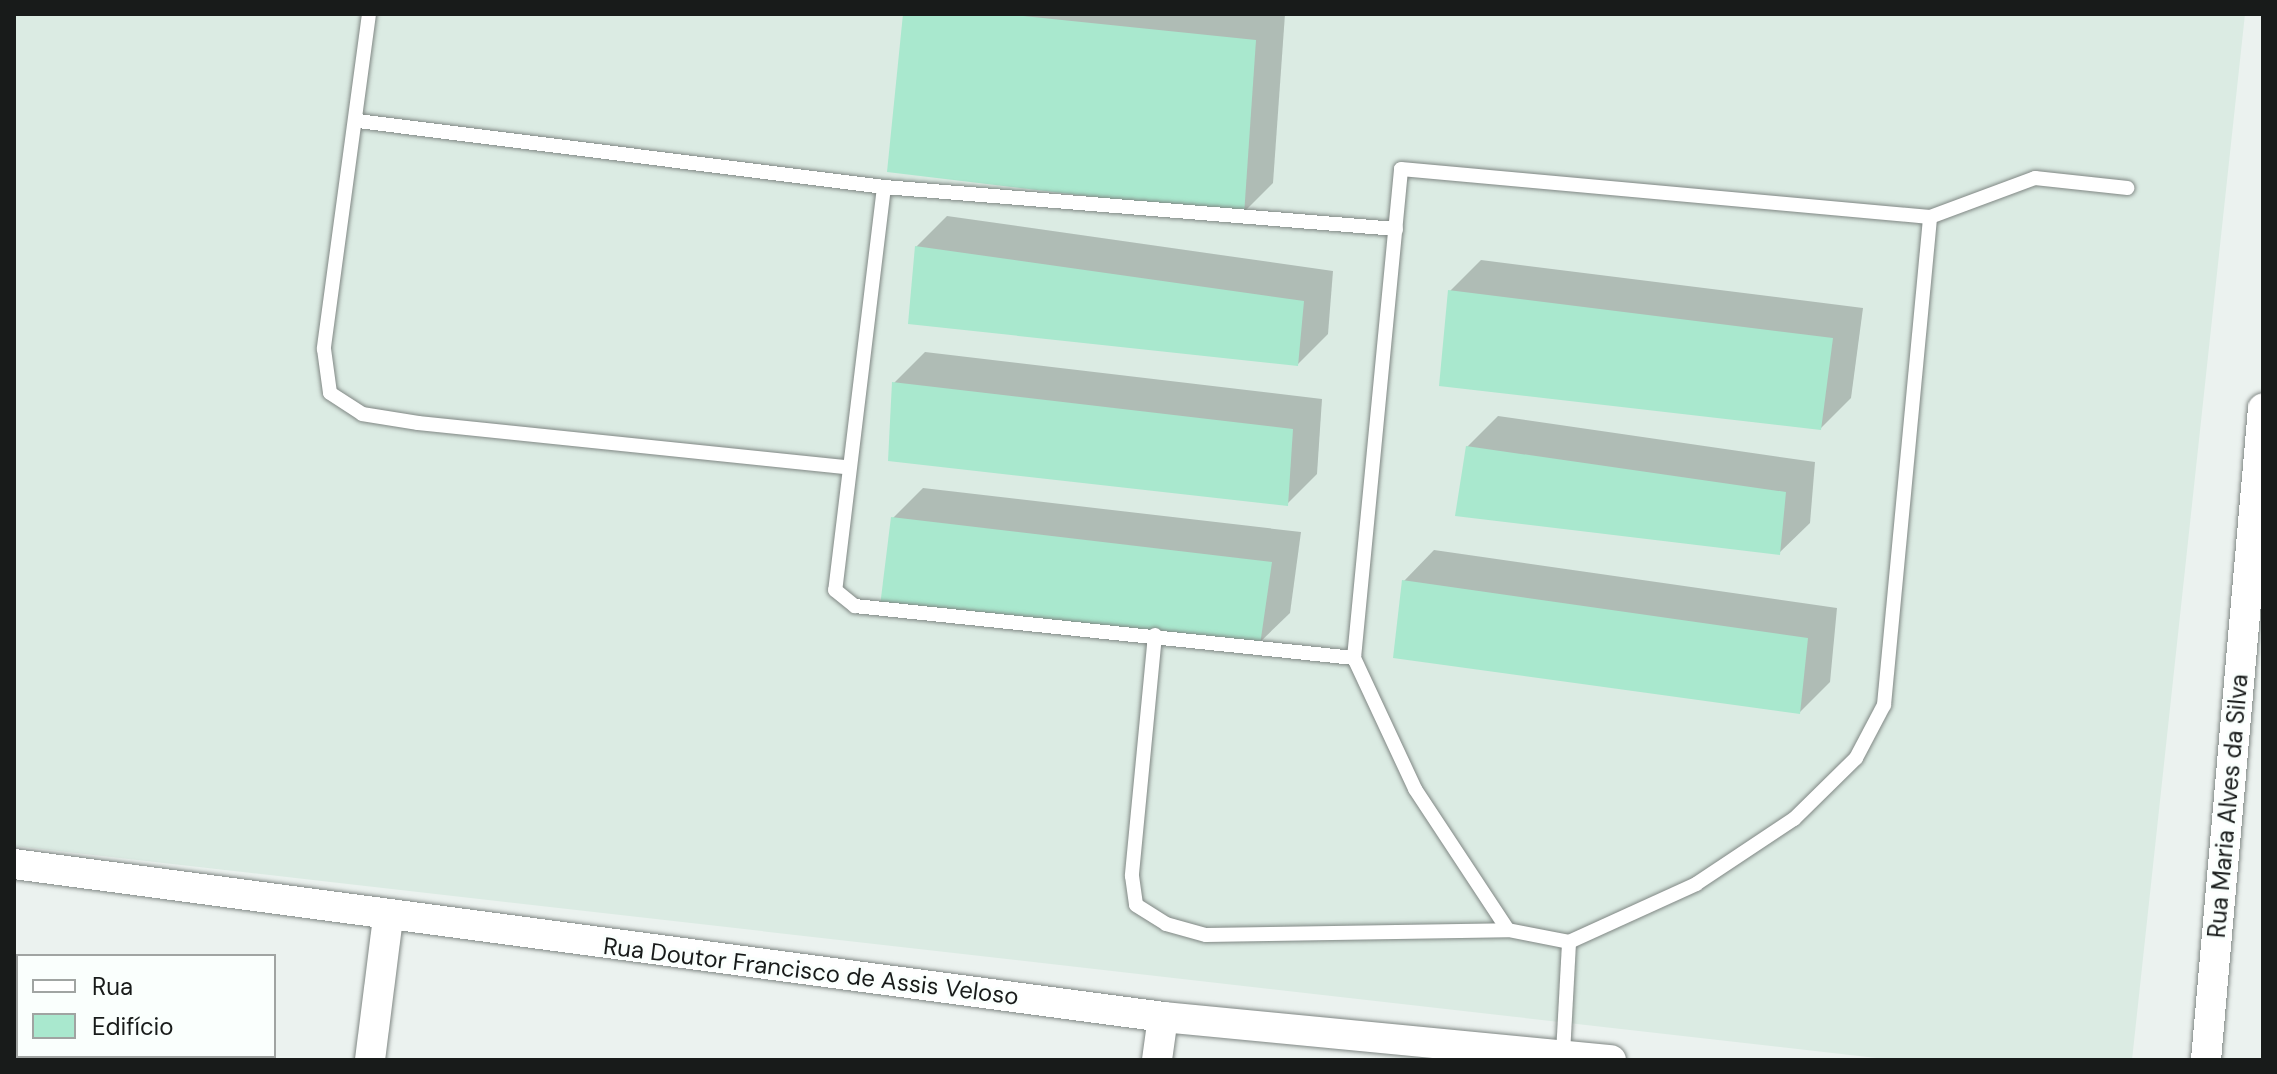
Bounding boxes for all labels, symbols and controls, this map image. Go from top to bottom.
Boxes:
street label: Rua Maria Alves da Silva [2202,673,2254,939]
street label: Rua Doutor Francisco de Assis Veloso [602,931,1020,1011]
legend [16,954,276,1058]
text: Rua [92,971,133,1002]
text: Edifício [92,1011,174,1042]

